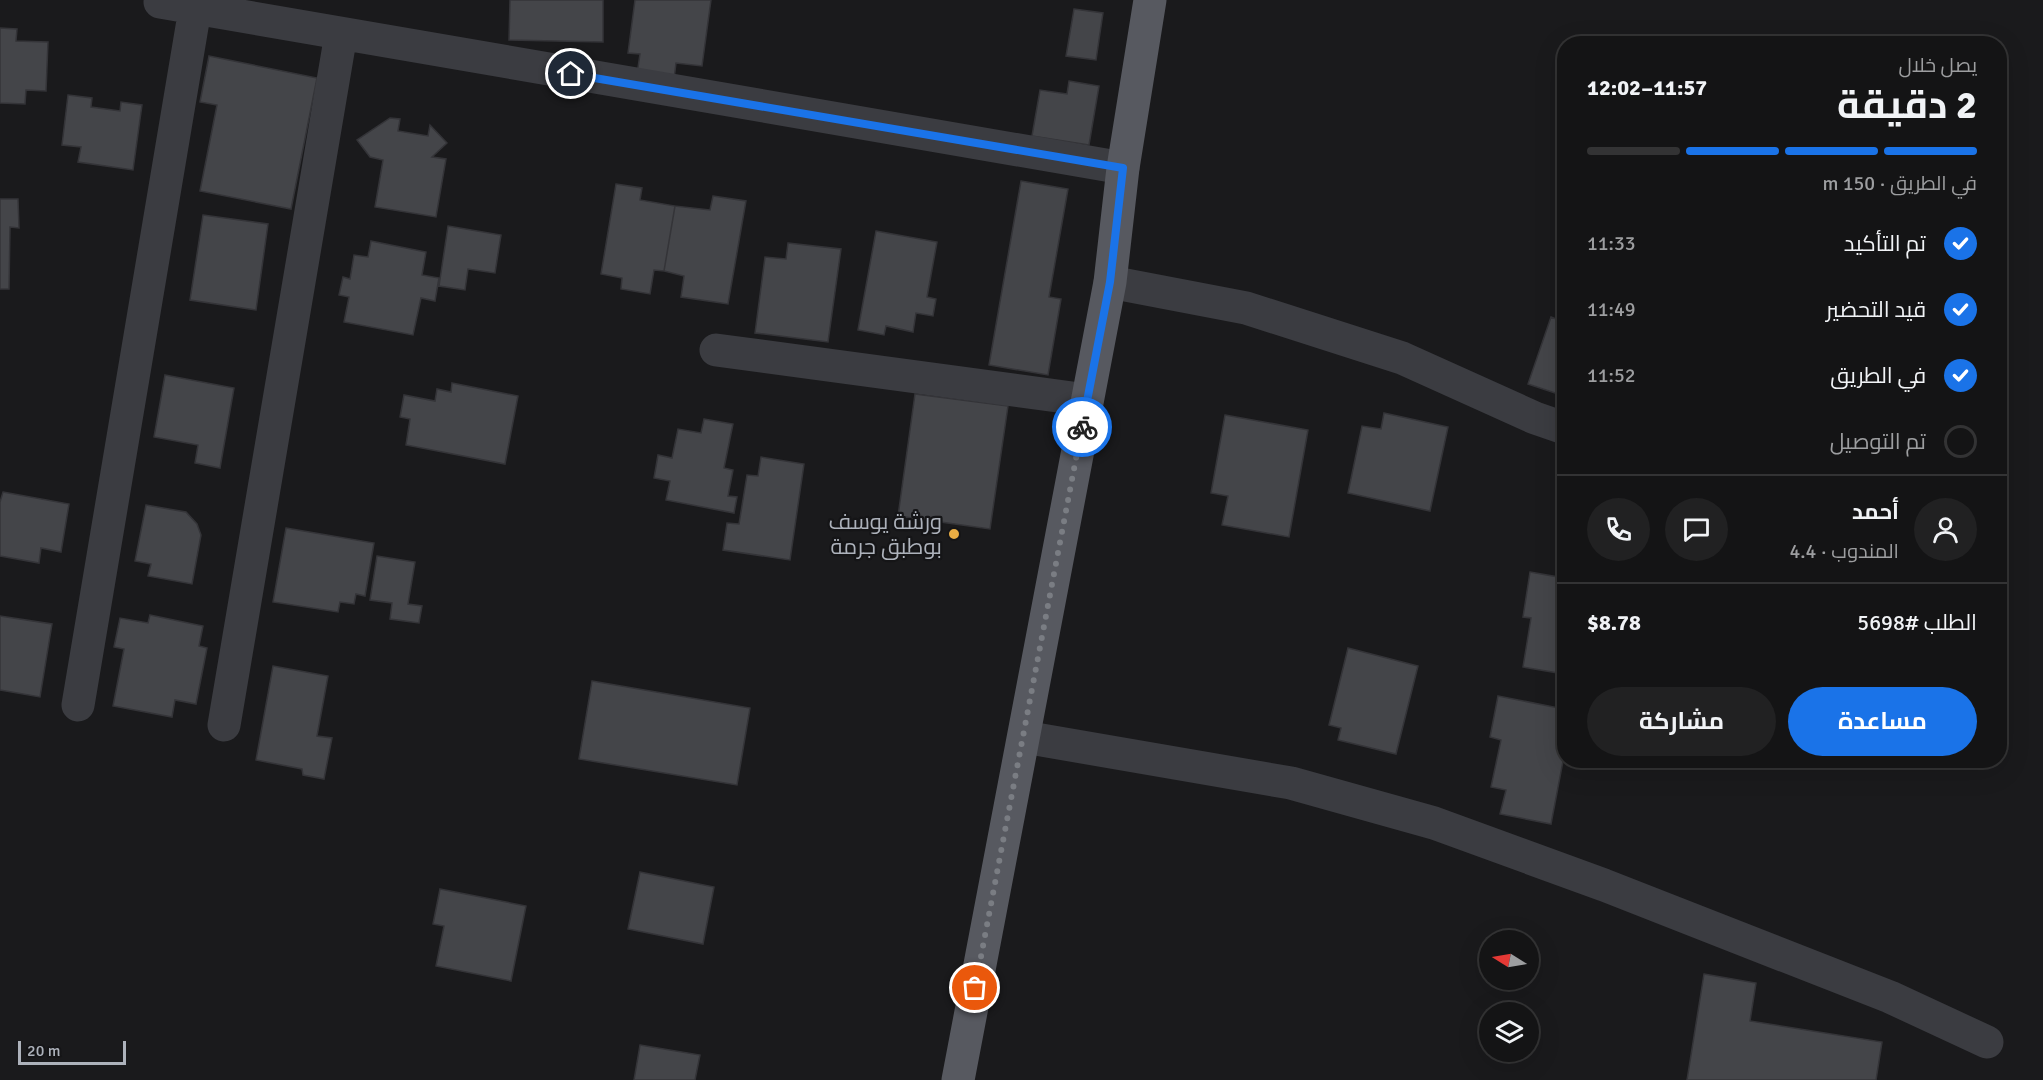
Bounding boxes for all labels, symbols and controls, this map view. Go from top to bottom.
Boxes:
pin [545,48,596,99]
text: يصل خلال [1898,53,1977,78]
icon: home [554,57,587,90]
text: 11:57–12:02 [1587,74,1707,101]
text: 2 دقيقة [1837,81,1977,129]
text: في الطريق · 150 m [1822,171,1977,196]
icon: check [1944,227,1977,260]
text: تم التأكيد [1844,230,1926,257]
text: 11:33 [1587,231,1636,256]
icon: check [1944,293,1977,326]
text: قيد التحضير [1826,296,1926,323]
text: 11:49 [1587,297,1636,322]
icon: check [1944,359,1977,392]
text: في الطريق [1830,362,1926,389]
text: 11:52 [1587,363,1636,388]
courier [1052,397,1112,457]
icon: bike [1066,411,1099,444]
text: تم التوصيل [1830,428,1926,455]
button: phone [1587,498,1650,561]
button: chat [1665,498,1728,561]
text: أحمد [1852,498,1899,525]
button: person [1914,498,1977,561]
place label: ورشة يوسف بوطبق جرمة [828,508,942,560]
marker: ورشة يوسف بوطبق جرمة [947,527,961,541]
text: المندوب · 4.4 [1790,539,1899,564]
text: $8.78 [1587,609,1641,636]
text: الطلب #5698 [1857,609,1977,636]
button: مشاركة [1587,687,1776,756]
button: مساعدة [1788,687,1977,756]
north arrow [1479,930,1539,990]
map controls [1479,930,1539,1062]
pin [949,962,1000,1013]
icon: bag [958,971,991,1004]
button: layers [1479,1002,1539,1062]
scale bar [18,1038,126,1066]
text: 20 m [27,1041,61,1061]

